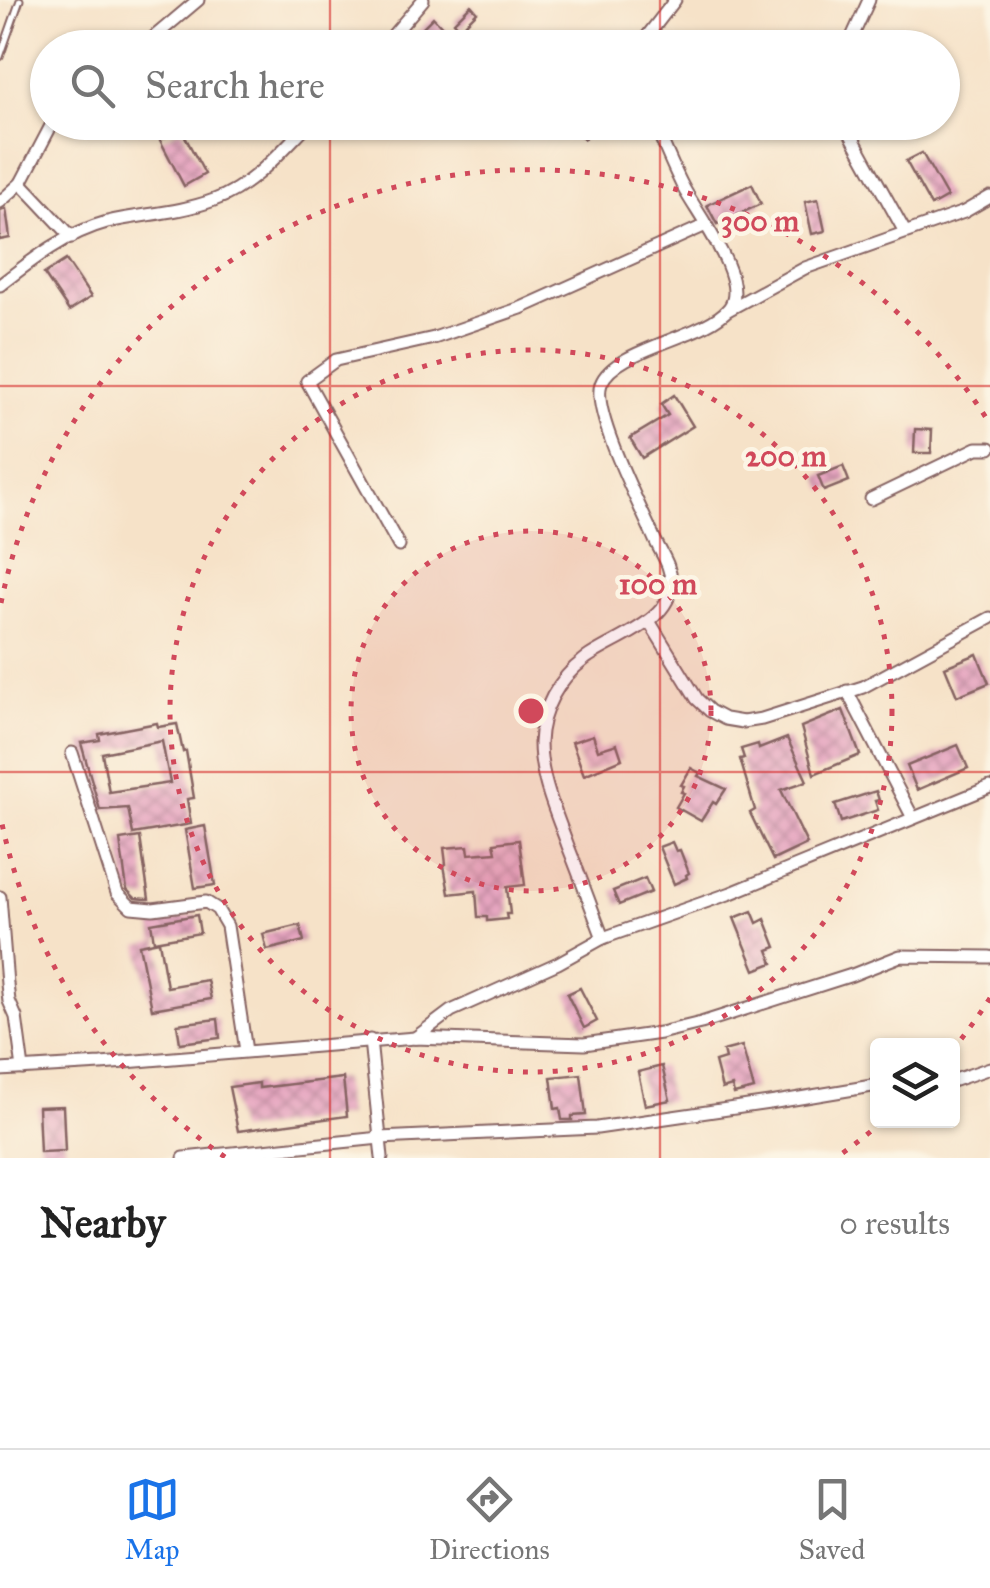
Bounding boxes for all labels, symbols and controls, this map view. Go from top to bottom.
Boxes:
search box [30,30,960,140]
icon: search [65,58,120,113]
text: Search here [145,62,325,108]
text: 300 m [721,203,800,239]
text: 200 m [745,438,827,474]
text: 100 m [619,566,698,602]
centre of rings [513,693,549,729]
map controls [870,1038,960,1128]
button: layers [870,1038,960,1128]
text: Nearby [40,1197,165,1249]
text: 0 results [839,1204,950,1243]
tab: Map [125,1472,180,1567]
tab: Directions [429,1472,550,1567]
tab: Saved [799,1472,865,1567]

